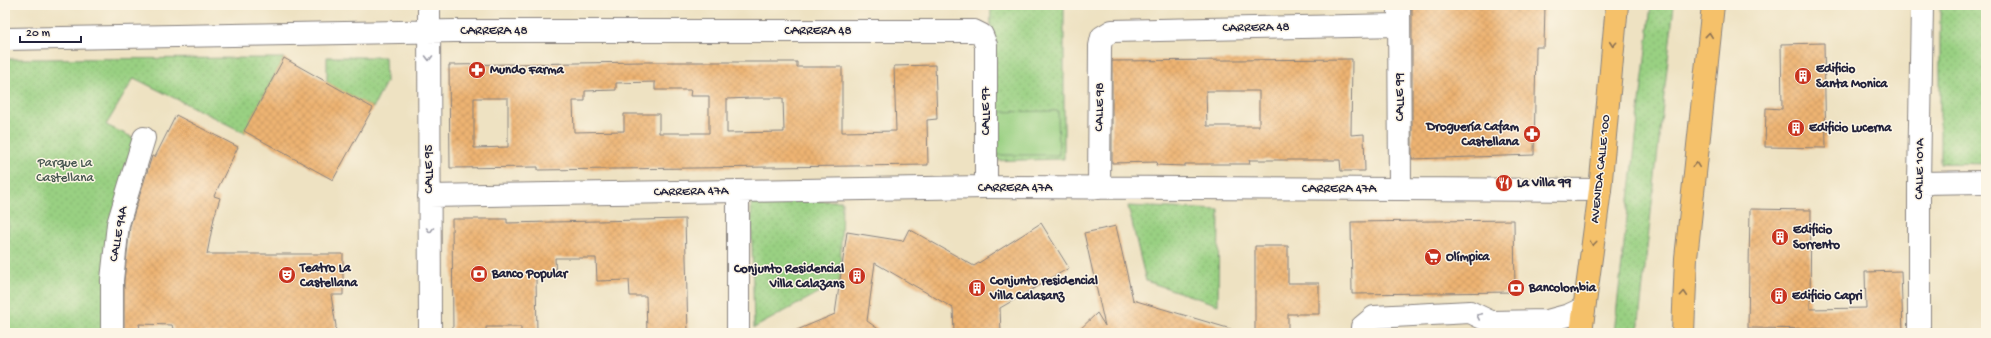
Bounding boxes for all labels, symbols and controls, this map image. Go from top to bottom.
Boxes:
scale bar [20,18,81,44]
street label: CARRERA 48 [1222,20,1290,36]
street label: CARRERA 48 [460,24,528,39]
street label: CARRERA 48 [784,24,852,39]
text: 20 m [26,27,51,41]
one-way arrow [1705,32,1714,38]
one-way arrow [1609,41,1618,47]
one-way arrow [425,55,433,61]
pharmacy icon: Mundo Farma [467,60,487,80]
place label: Edificio Santa Monica [1816,61,1888,92]
place label: Mundo Farma [490,63,564,78]
building icon: Edificio Santa Monica [1793,66,1813,86]
street label: CALLE 99 [1393,72,1408,121]
street label: CALLE 98 [1092,82,1108,132]
street label: CALLE 97 [979,85,994,135]
street label: AVENIDA CALLE 100 [1588,113,1614,224]
building icon: Edificio Lucerna [1786,118,1806,138]
place label: Droguería Cafam Castellana [1426,119,1520,150]
place label: Edificio Lucerna [1809,120,1892,136]
pharmacy icon: Droguería Cafam Castellana [1522,124,1542,144]
street label: CALLE 101A [1912,137,1928,200]
street label: CALLE 95 [422,144,437,193]
park label: Parque La Castellana [36,156,94,186]
one-way arrow [1691,162,1700,168]
restaurant icon: La Villa 99 [1494,173,1514,193]
place label: La Villa 99 [1517,176,1572,191]
street label: CARRERA 47A [978,181,1054,196]
street label: CARRERA 47A [1302,182,1378,197]
street label: CARRERA 47A [654,184,730,200]
street label: CALLE 94A [107,204,131,263]
place label: Edificio Sorrento [1793,222,1840,253]
one-way arrow [426,227,434,233]
building icon: Edificio Sorrento [1770,227,1790,247]
one-way arrow [1589,240,1598,246]
supermarket icon: Olímpica [1423,247,1443,267]
place label: Olímpica [1446,250,1490,266]
place label: Teatro La Castellana [299,261,358,291]
place label: Conjunto Residencial Villa Calazans [733,262,845,292]
bank icon: Banco Popular [469,264,489,284]
theatre icon: Teatro La Castellana [277,265,297,285]
building icon: Conjunto Residencial Villa Calazans [847,266,867,286]
place label: Banco Popular [491,267,569,283]
place label: Conjunto residencial Villa Calasanz [989,274,1098,304]
building icon: Conjunto residencial Villa Calasanz [967,278,987,298]
bank icon: Bancolombia [1506,278,1526,298]
place label: Bancolombia [1528,281,1597,296]
building icon: Edificio Capri [1769,286,1789,306]
place label: Edificio Capri [1792,288,1863,305]
one-way arrow [1679,291,1688,297]
one-way arrow [1476,313,1483,321]

